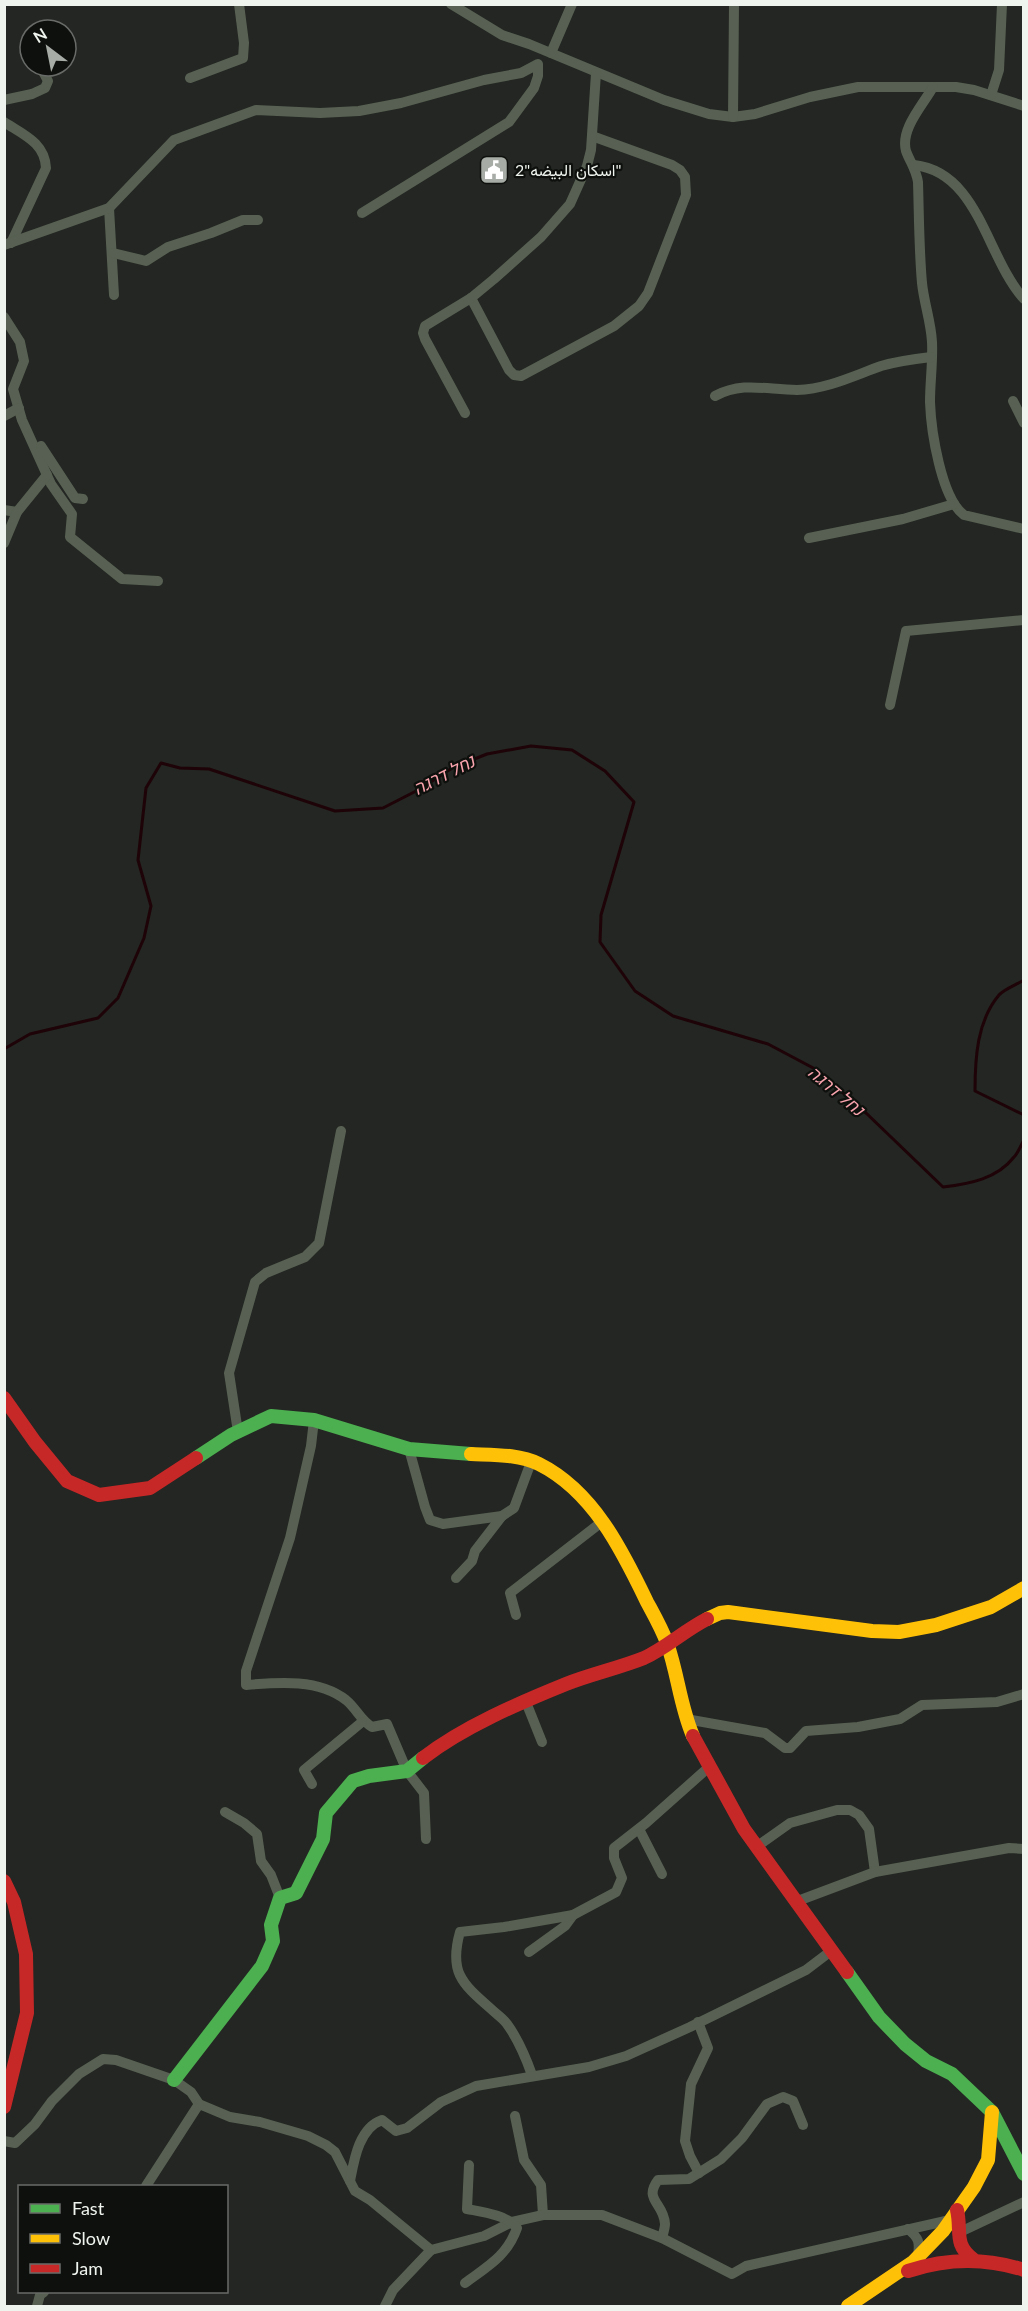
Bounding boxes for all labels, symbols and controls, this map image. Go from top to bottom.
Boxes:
north arrow [18,18,78,78]
text: N [30,24,50,46]
public building icon: اسكان البيضه"2" [478,154,510,186]
place label: اسكان البيضه"2" [515,160,622,180]
water label: נחל דרגה [409,749,480,799]
water label: נחל דרגה [804,1060,870,1121]
legend [18,2185,228,2293]
text: Fast [72,2197,105,2219]
text: Slow [72,2227,110,2249]
text: Jam [72,2257,103,2279]

